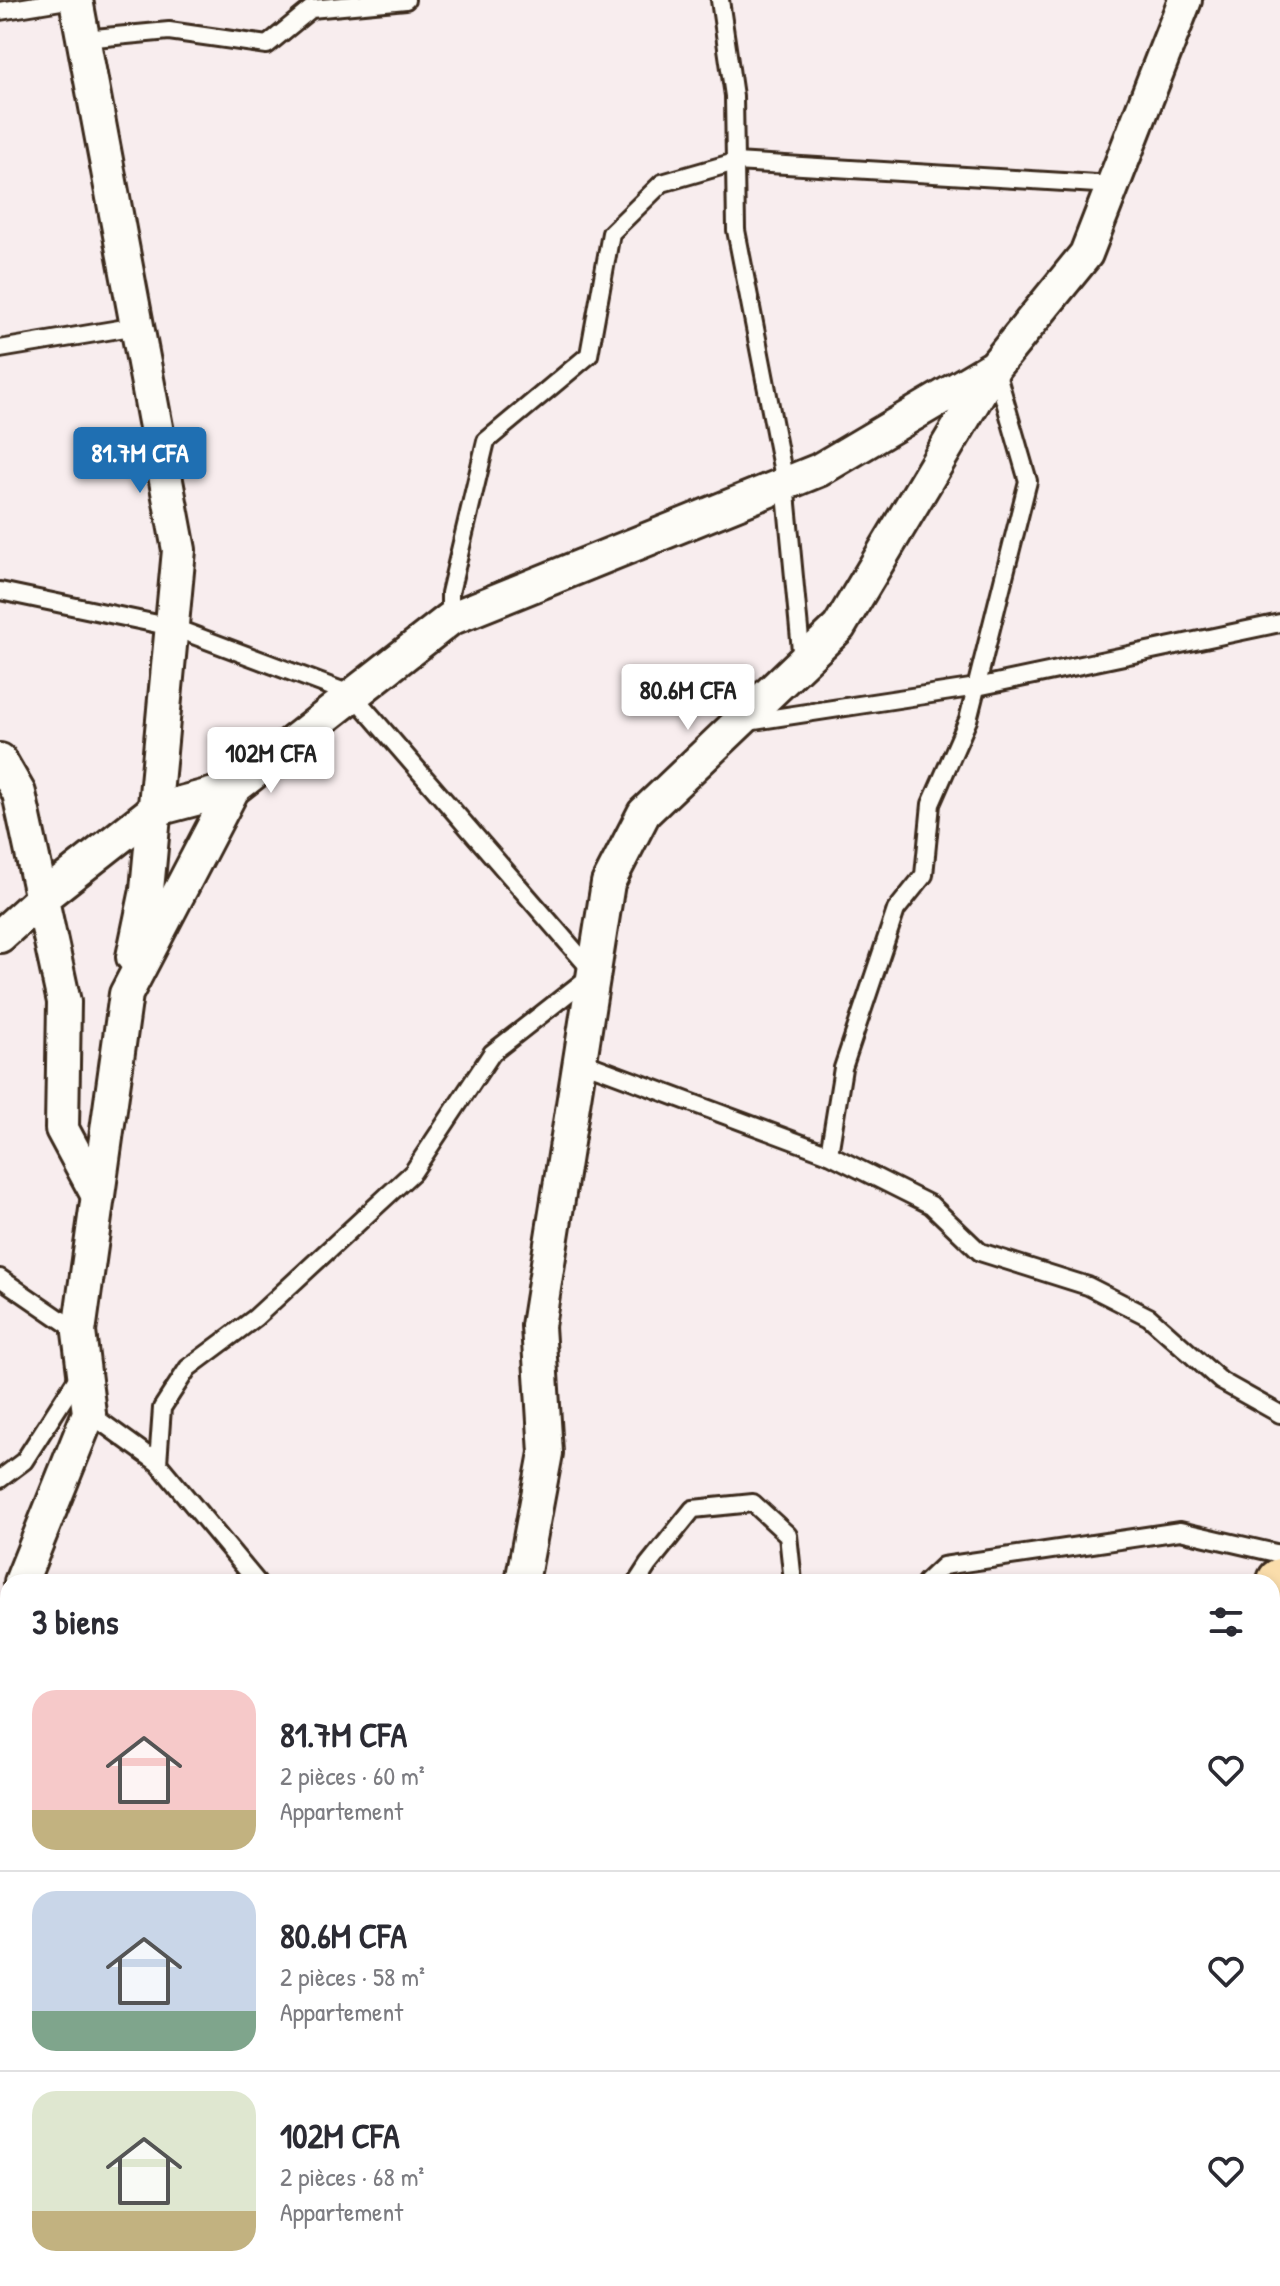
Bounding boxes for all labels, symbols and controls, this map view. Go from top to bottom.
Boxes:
pin: 81.7M CFA [48,427,232,495]
text: 81.7M CFA [91,435,189,470]
pin: 80.6M CFA [596,664,780,732]
text: 80.6M CFA [640,672,736,707]
pin: 102M CFA [188,727,354,795]
text: 102M CFA [225,735,317,770]
text: 3 biens [32,1599,119,1645]
icon: filters [1204,1600,1248,1644]
text: 81.7M CFA [280,1712,407,1758]
icon: home [96,1722,192,1818]
icon: heart [1204,1748,1248,1792]
text: 2 pièces · 60 m² [280,1758,425,1793]
text: Appartement [280,1793,403,1828]
text: 80.6M CFA [280,1913,407,1959]
icon: home [96,1923,192,2019]
icon: heart [1204,1949,1248,1993]
text: 2 pièces · 58 m² [280,1959,425,1994]
text: Appartement [280,1994,403,2029]
text: 102M CFA [280,2113,400,2159]
icon: home [96,2123,192,2219]
icon: heart [1204,2149,1248,2193]
text: 2 pièces · 68 m² [280,2159,424,2194]
text: Appartement [280,2194,403,2229]

